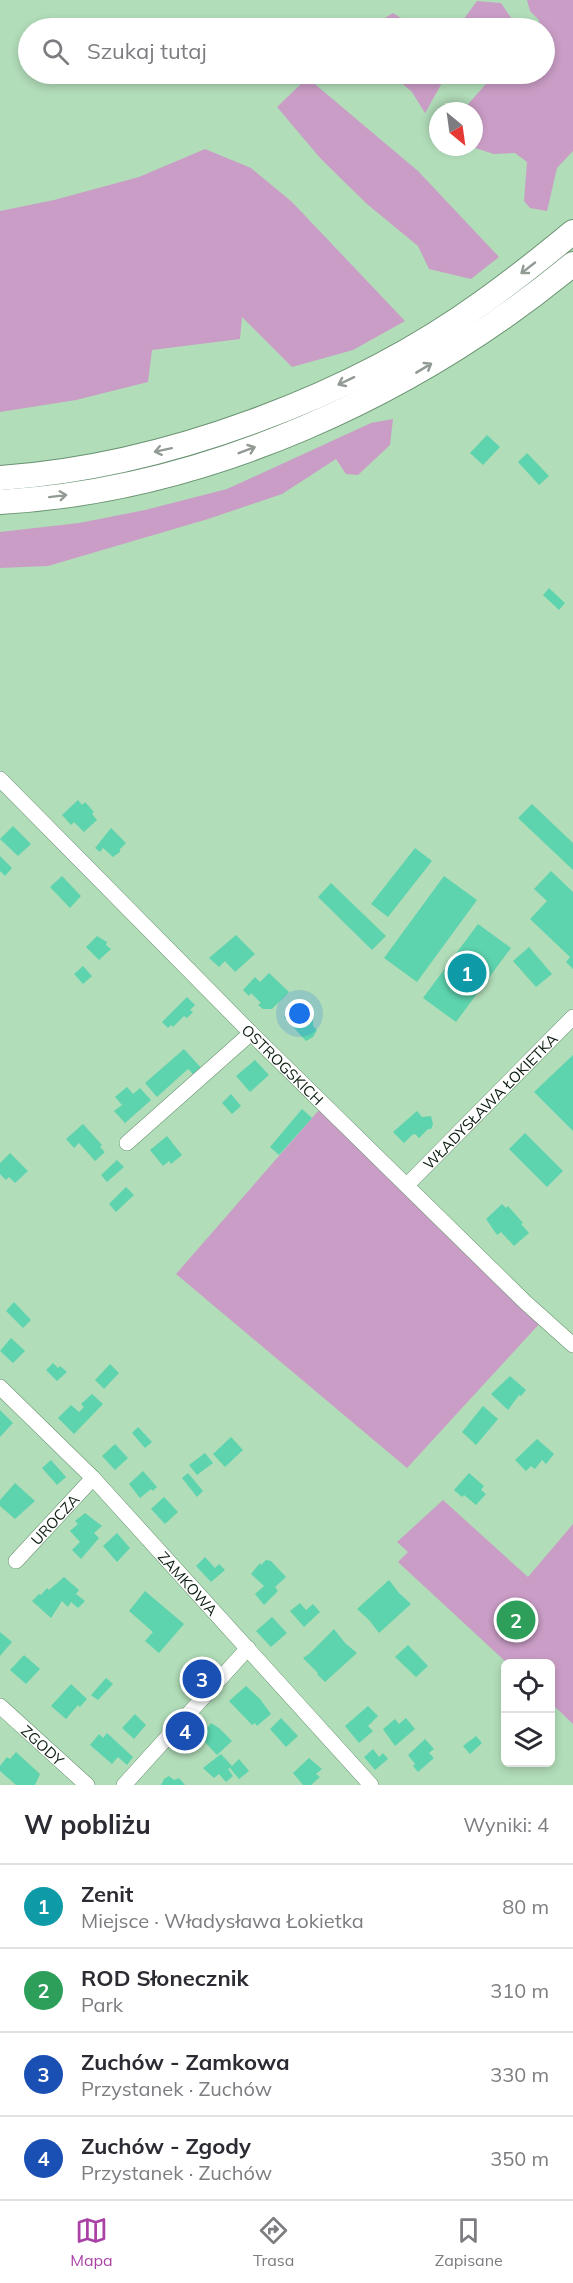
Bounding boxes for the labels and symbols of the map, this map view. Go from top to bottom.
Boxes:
north arrow [429,102,483,156]
one-way arrow [520,262,536,275]
one-way arrow [415,361,432,373]
one-way arrow [337,376,355,388]
one-way arrow [237,444,256,455]
one-way arrow [154,445,174,456]
one-way arrow [48,490,68,501]
pin: 1 [448,950,486,996]
your location [285,999,314,1028]
street label: OSTROGSKICH [238,1020,328,1109]
street label: WŁADYSŁAWA ŁOKIETKA [419,1029,561,1173]
street label: UROCZA [26,1490,83,1549]
street label: ZAMKOWA [154,1547,222,1619]
pin: 2 [496,1598,536,1642]
pin: 3 [182,1656,222,1702]
pin: 4 [166,1708,204,1754]
street label: ZGODY [18,1721,69,1770]

